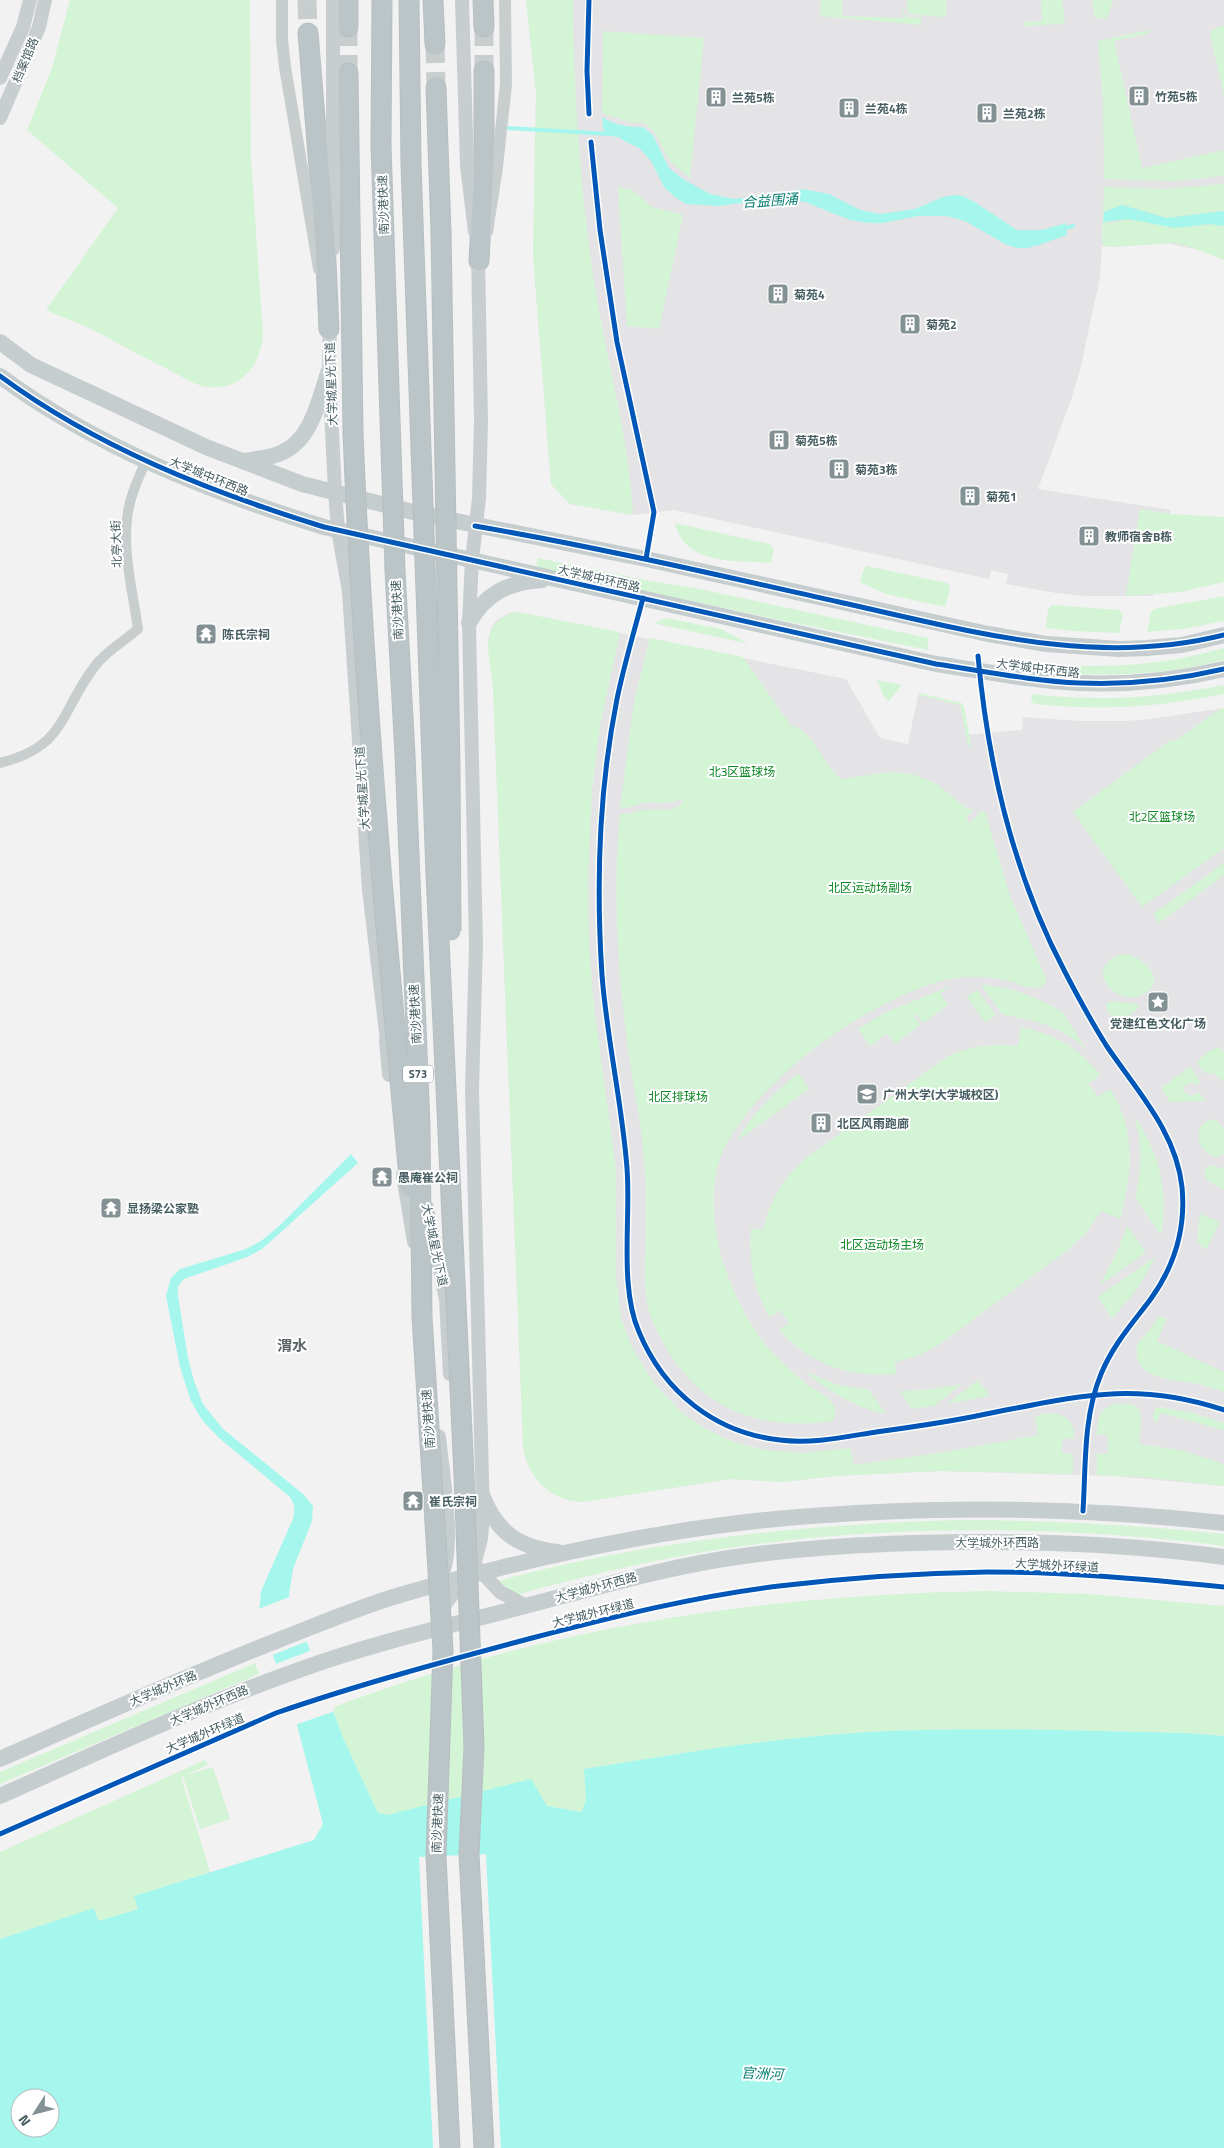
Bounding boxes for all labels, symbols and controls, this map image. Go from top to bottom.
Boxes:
street label: 档案馆路 [7,34,43,86]
building icon: 竹苑5栋 [1127,84,1151,108]
building icon: 兰苑5栋 [704,85,728,109]
place label: 竹苑5栋 [1155,87,1198,106]
place label: 兰苑5栋 [732,88,775,107]
building icon: 兰苑4栋 [837,96,861,120]
place label: 兰苑4栋 [865,99,908,118]
building icon: 兰苑2栋 [975,101,999,125]
place label: 兰苑2栋 [1003,104,1046,123]
street label: 南沙港快速 [372,175,394,235]
water label: 合益围涌 [741,187,801,212]
building icon: 菊苑4 [766,282,790,306]
place label: 菊苑4 [794,285,825,304]
building icon: 菊苑2 [898,312,922,336]
place label: 菊苑2 [926,315,957,334]
street label: 大学城星光下道 [320,342,342,426]
building icon: 菊苑5栋 [767,428,791,452]
place label: 菊苑5栋 [795,431,838,450]
street label: 大学城中环西路 [166,451,252,501]
building icon: 菊苑3栋 [827,457,851,481]
place label: 菊苑3栋 [855,460,898,479]
building icon: 菊苑1 [958,484,982,508]
place label: 菊苑1 [986,487,1017,506]
street label: 北亭大街 [106,520,126,568]
building icon: 教师宿舍B栋 [1077,524,1101,548]
place label: 教师宿舍B栋 [1105,527,1172,546]
street label: 大学城中环西路 [556,559,642,597]
street label: 南沙港快速 [386,580,408,640]
temple icon: 陈氏宗祠 [194,622,218,646]
place label: 陈氏宗祠 [222,625,270,644]
street label: 大学城中环西路 [995,653,1081,683]
street label: 大学城星光下道 [350,745,374,831]
park label: 北3区篮球场 [709,762,775,781]
park label: 北2区篮球场 [1129,807,1195,826]
park label: 北区运动场副场 [828,878,912,897]
street label: 南沙港快速 [404,984,426,1044]
place icon: 党建红色文化广场 [1146,990,1170,1014]
place label: 党建红色文化广场 [1110,1014,1206,1033]
road number: S73 [403,1066,433,1082]
school or university icon: 广州大学(大学城校区) [855,1082,879,1106]
place label: 广州大学(大学城校区) [883,1085,999,1104]
park label: 北区排球场 [648,1087,708,1106]
building icon: 北区风雨跑廊 [809,1111,833,1135]
place label: 北区风雨跑廊 [837,1114,909,1133]
temple icon: 愚庵崔公祠 [370,1165,394,1189]
place label: 愚庵崔公祠 [398,1168,458,1187]
temple icon: 显扬梁公家塾 [99,1196,123,1220]
place label: 显扬梁公家塾 [127,1199,199,1218]
street label: 大学城星光下道 [417,1202,453,1288]
park label: 北区运动场主场 [840,1235,924,1254]
district label: 渭水 [277,1334,307,1357]
street label: 南沙港快速 [416,1388,440,1450]
temple icon: 崔氏宗祠 [401,1489,425,1513]
place label: 崔氏宗祠 [429,1492,477,1511]
street label: 大学城外环西路 [955,1533,1039,1552]
street label: 大学城外环绿道 [1015,1553,1099,1577]
street label: 大学城外环西路 [553,1567,639,1607]
street label: 大学城外环绿道 [550,1594,636,1632]
street label: 大学城外环路 [126,1665,200,1711]
street label: 大学城外环西路 [167,1680,251,1730]
street label: 大学城外环绿道 [163,1708,247,1758]
street label: 南沙港快速 [426,1793,448,1853]
water label: 官洲河 [740,2061,787,2085]
north arrow [10,2088,60,2138]
text: N [13,2111,35,2131]

